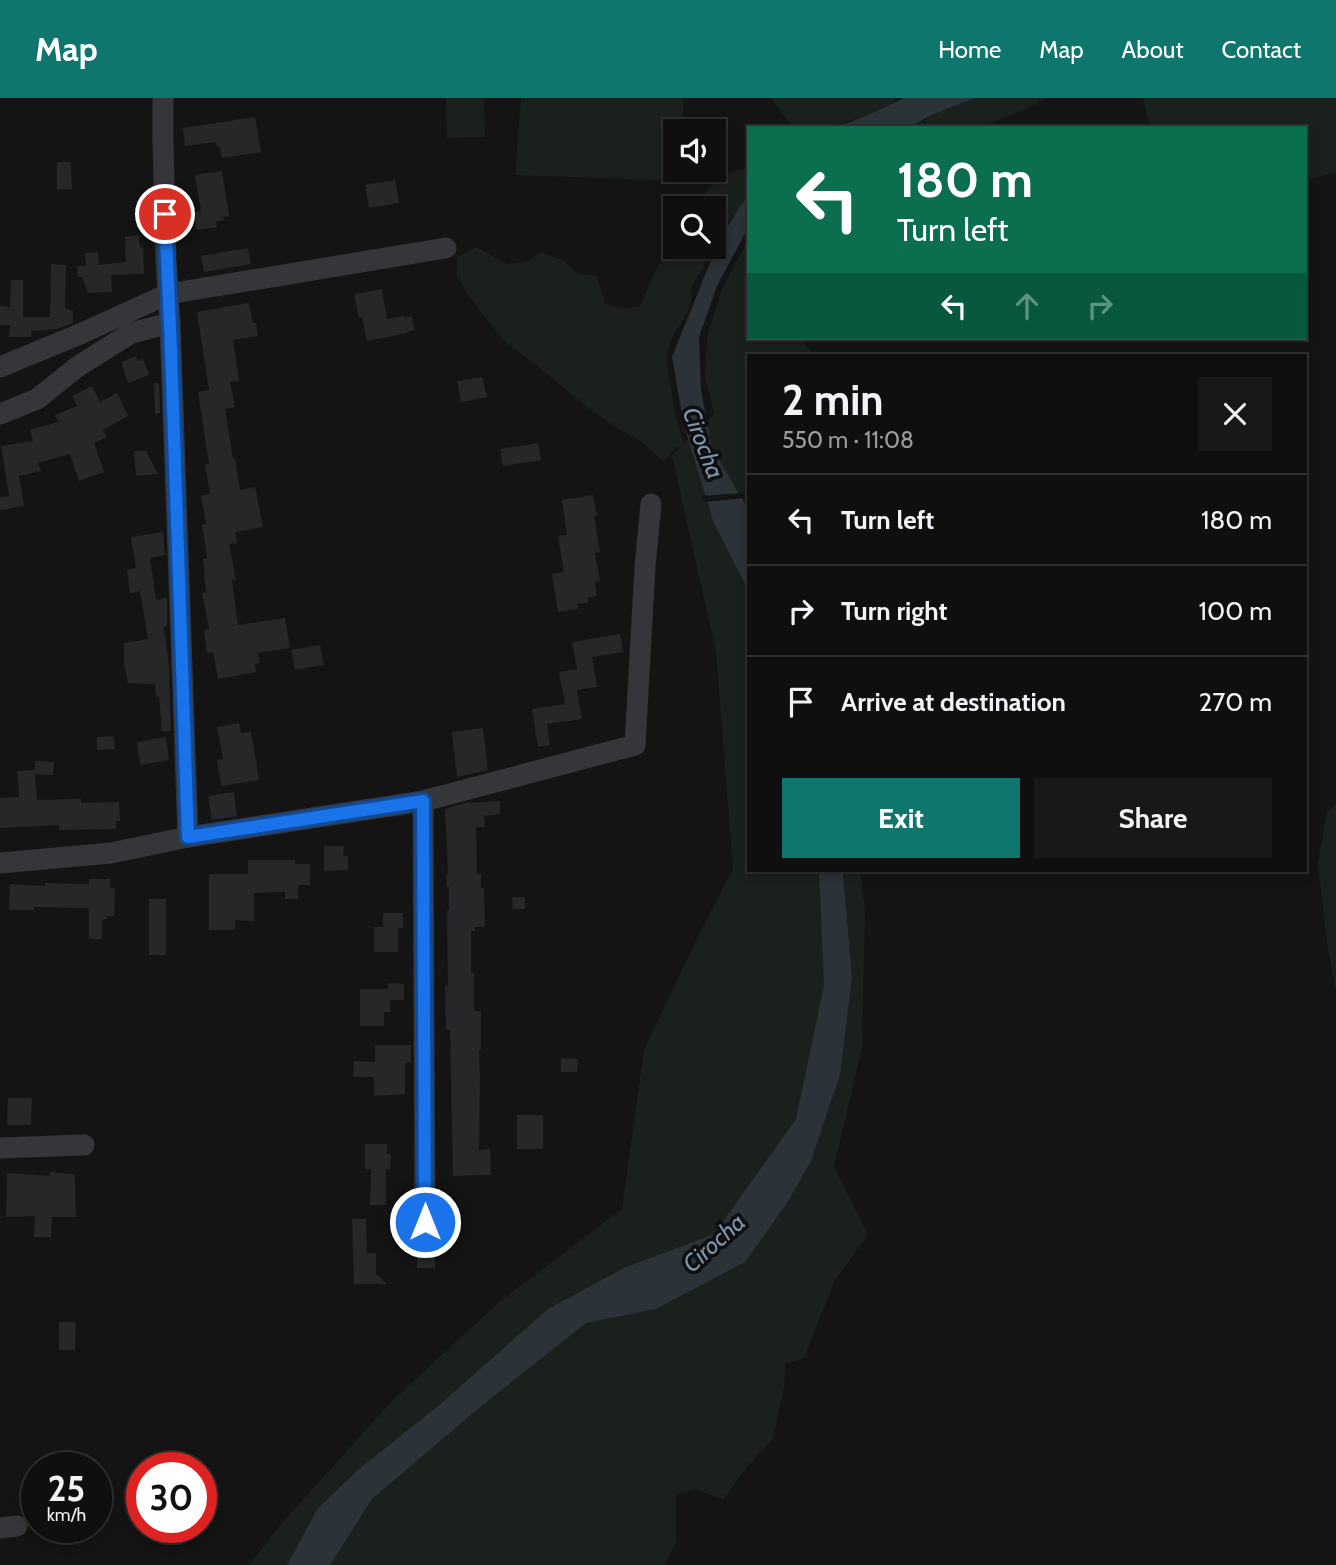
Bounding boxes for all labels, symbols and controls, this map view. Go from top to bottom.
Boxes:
text: Map [35,29,98,69]
text: Home [938,35,1001,64]
text: Map [1039,35,1084,64]
text: About [1122,35,1184,64]
text: Contact [1222,35,1301,64]
map controls [663,119,726,259]
button: sound [663,119,726,182]
text: 180 m [897,150,1033,209]
icon: left [782,154,873,245]
pin [135,184,195,244]
icon: arrive [146,195,184,233]
button: search [663,196,726,259]
text: Turn left [897,210,1008,249]
icon: left [935,287,973,325]
icon: ahead [1008,287,1046,325]
icon: right [1081,287,1119,325]
text: 2 min [782,374,883,426]
button: close [1198,377,1272,451]
water label: Cirocha [677,403,730,483]
text: 550 m · 11:08 [782,426,914,454]
icon: left [782,501,820,539]
text: Turn left [841,504,934,536]
text: 180 m [1201,504,1272,536]
icon: right [782,592,820,630]
text: Turn right [841,595,947,627]
text: 100 m [1199,595,1272,627]
icon: arrive [782,683,820,721]
text: Arrive at destination [841,686,1066,718]
text: 270 m [1199,686,1272,718]
button: Exit [782,778,1020,858]
button: Share [1034,778,1272,858]
position arrow [388,1185,462,1259]
water label: Cirocha [677,1207,751,1278]
speed limit sign: 30 [126,1452,217,1543]
text: 25 [48,1467,85,1510]
text: km/h [47,1504,86,1526]

